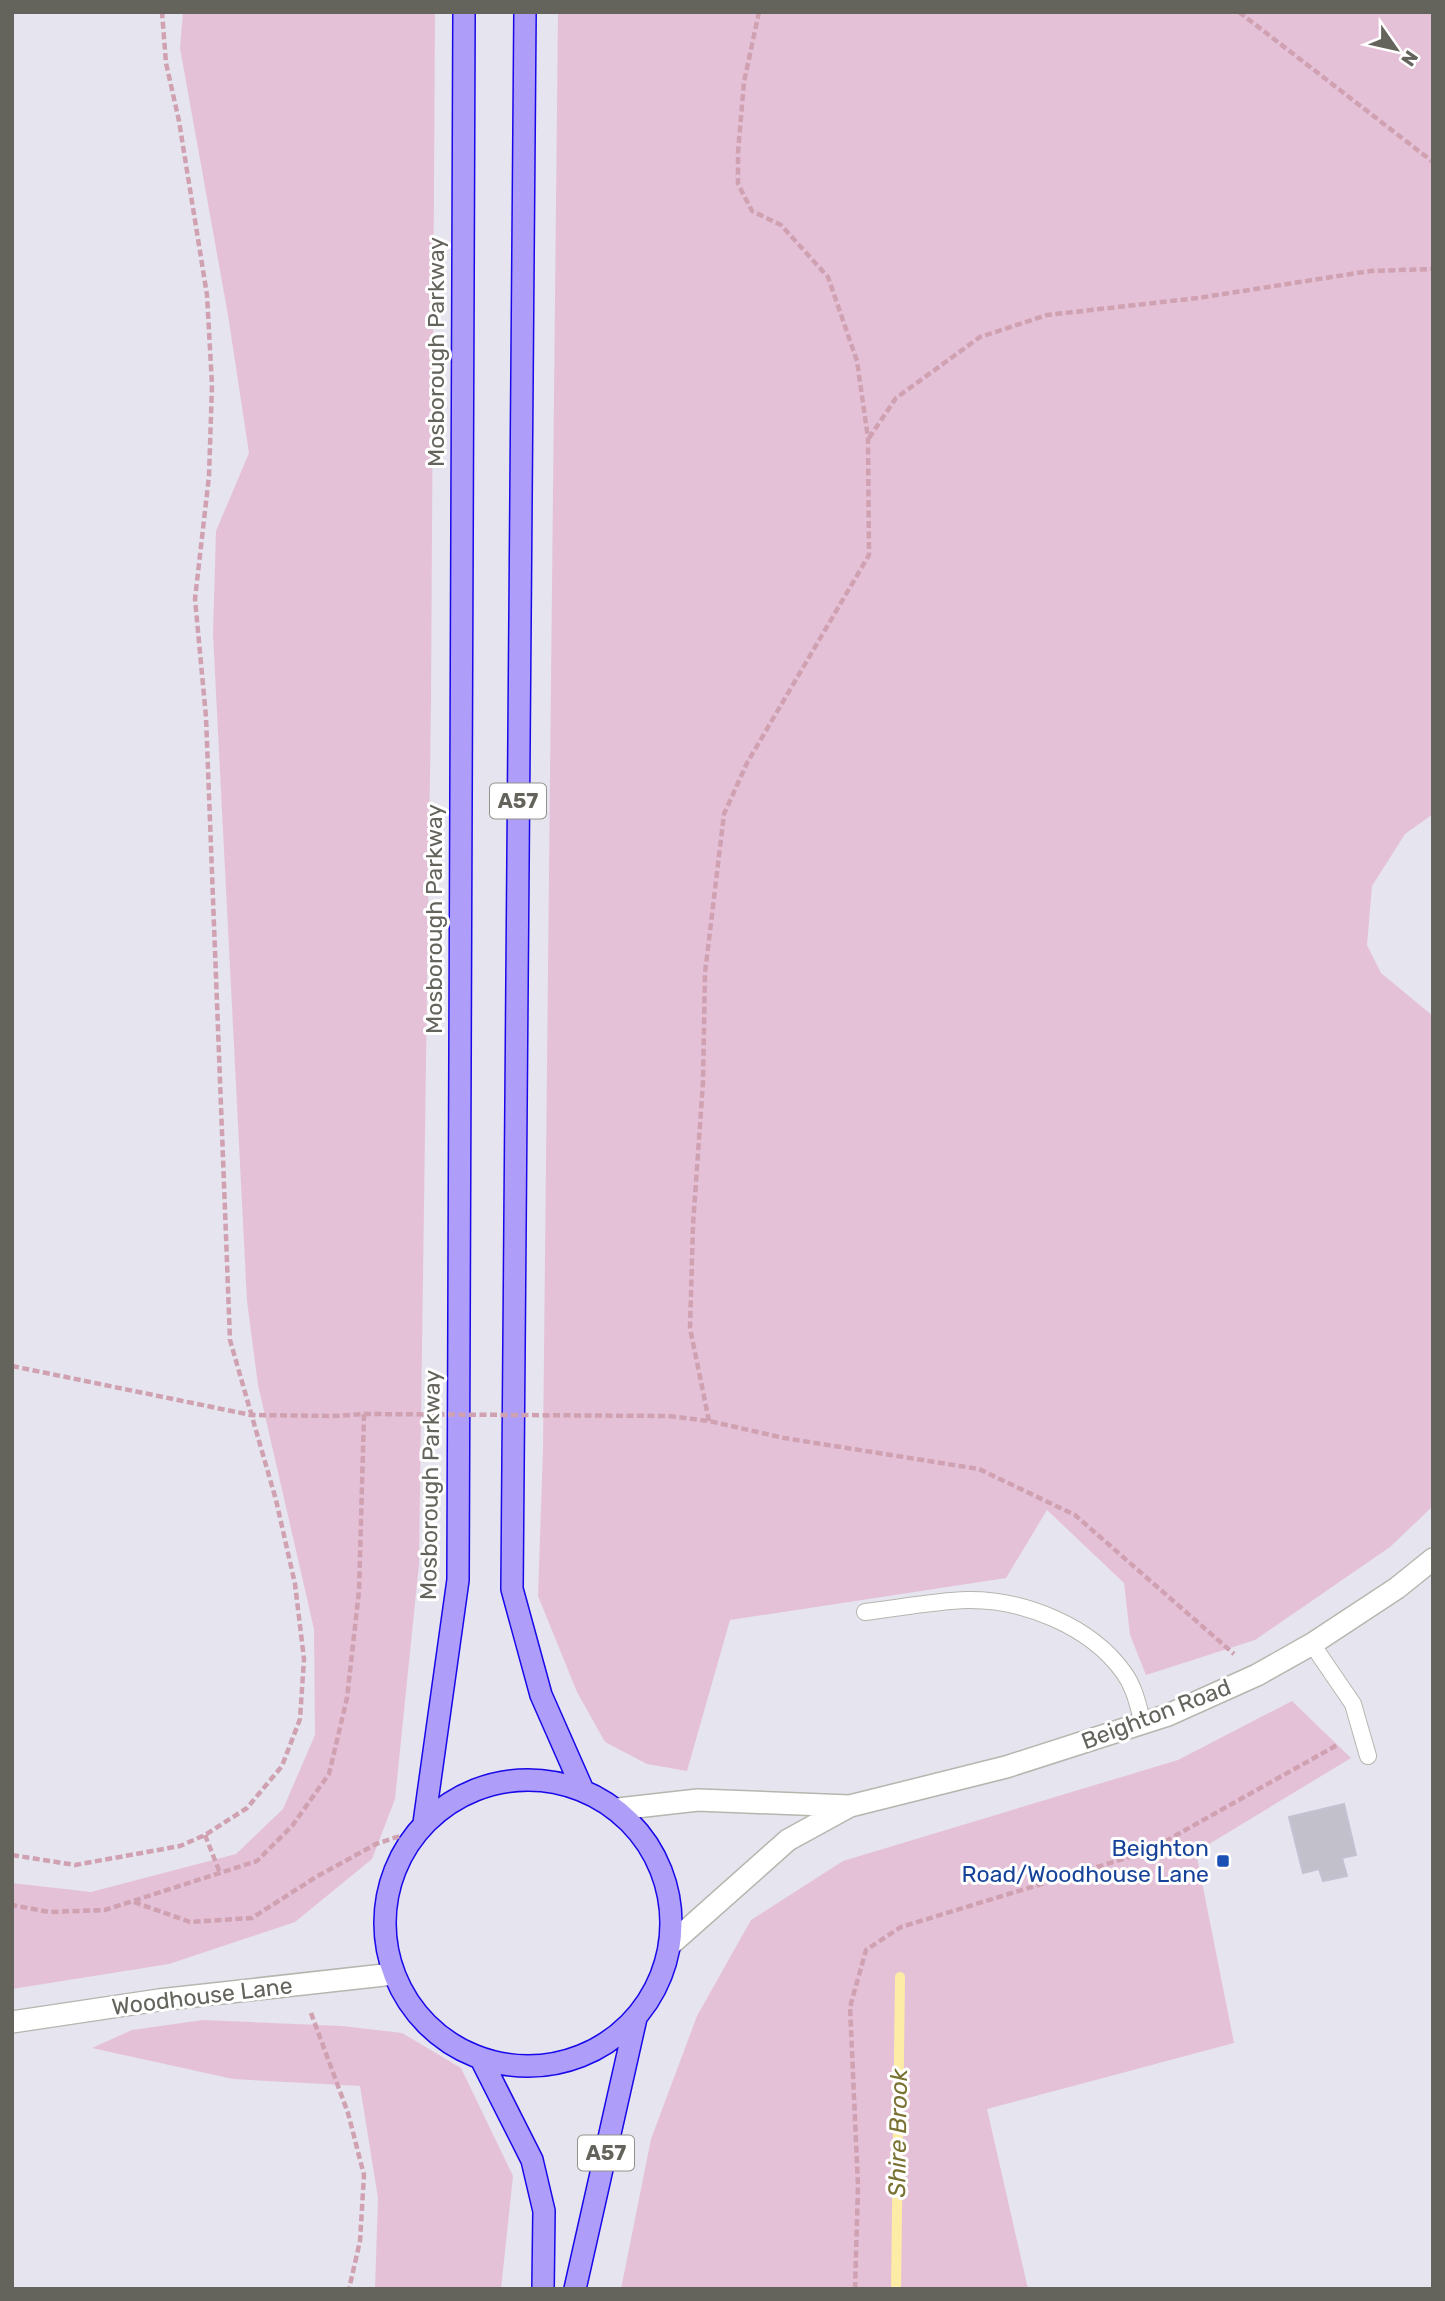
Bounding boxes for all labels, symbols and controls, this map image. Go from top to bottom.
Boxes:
north arrow [1361,14,1431,84]
text: N [1396,46,1423,70]
street label: Mosborough Parkway [422,237,450,467]
road number: A57 [490,784,546,818]
street label: Mosborough Parkway [420,804,448,1034]
street label: Mosborough Parkway [414,1369,446,1600]
street label: Beighton Road [1077,1673,1235,1755]
place label: Beighton Road/Woodhouse Lane [962,1834,1209,1888]
marker: Beighton Road/Woodhouse Lane [1215,1853,1231,1869]
street label: Woodhouse Lane [110,1971,294,2021]
water label: Shire Brook [883,2068,913,2198]
road number: A57 [578,2136,634,2170]

